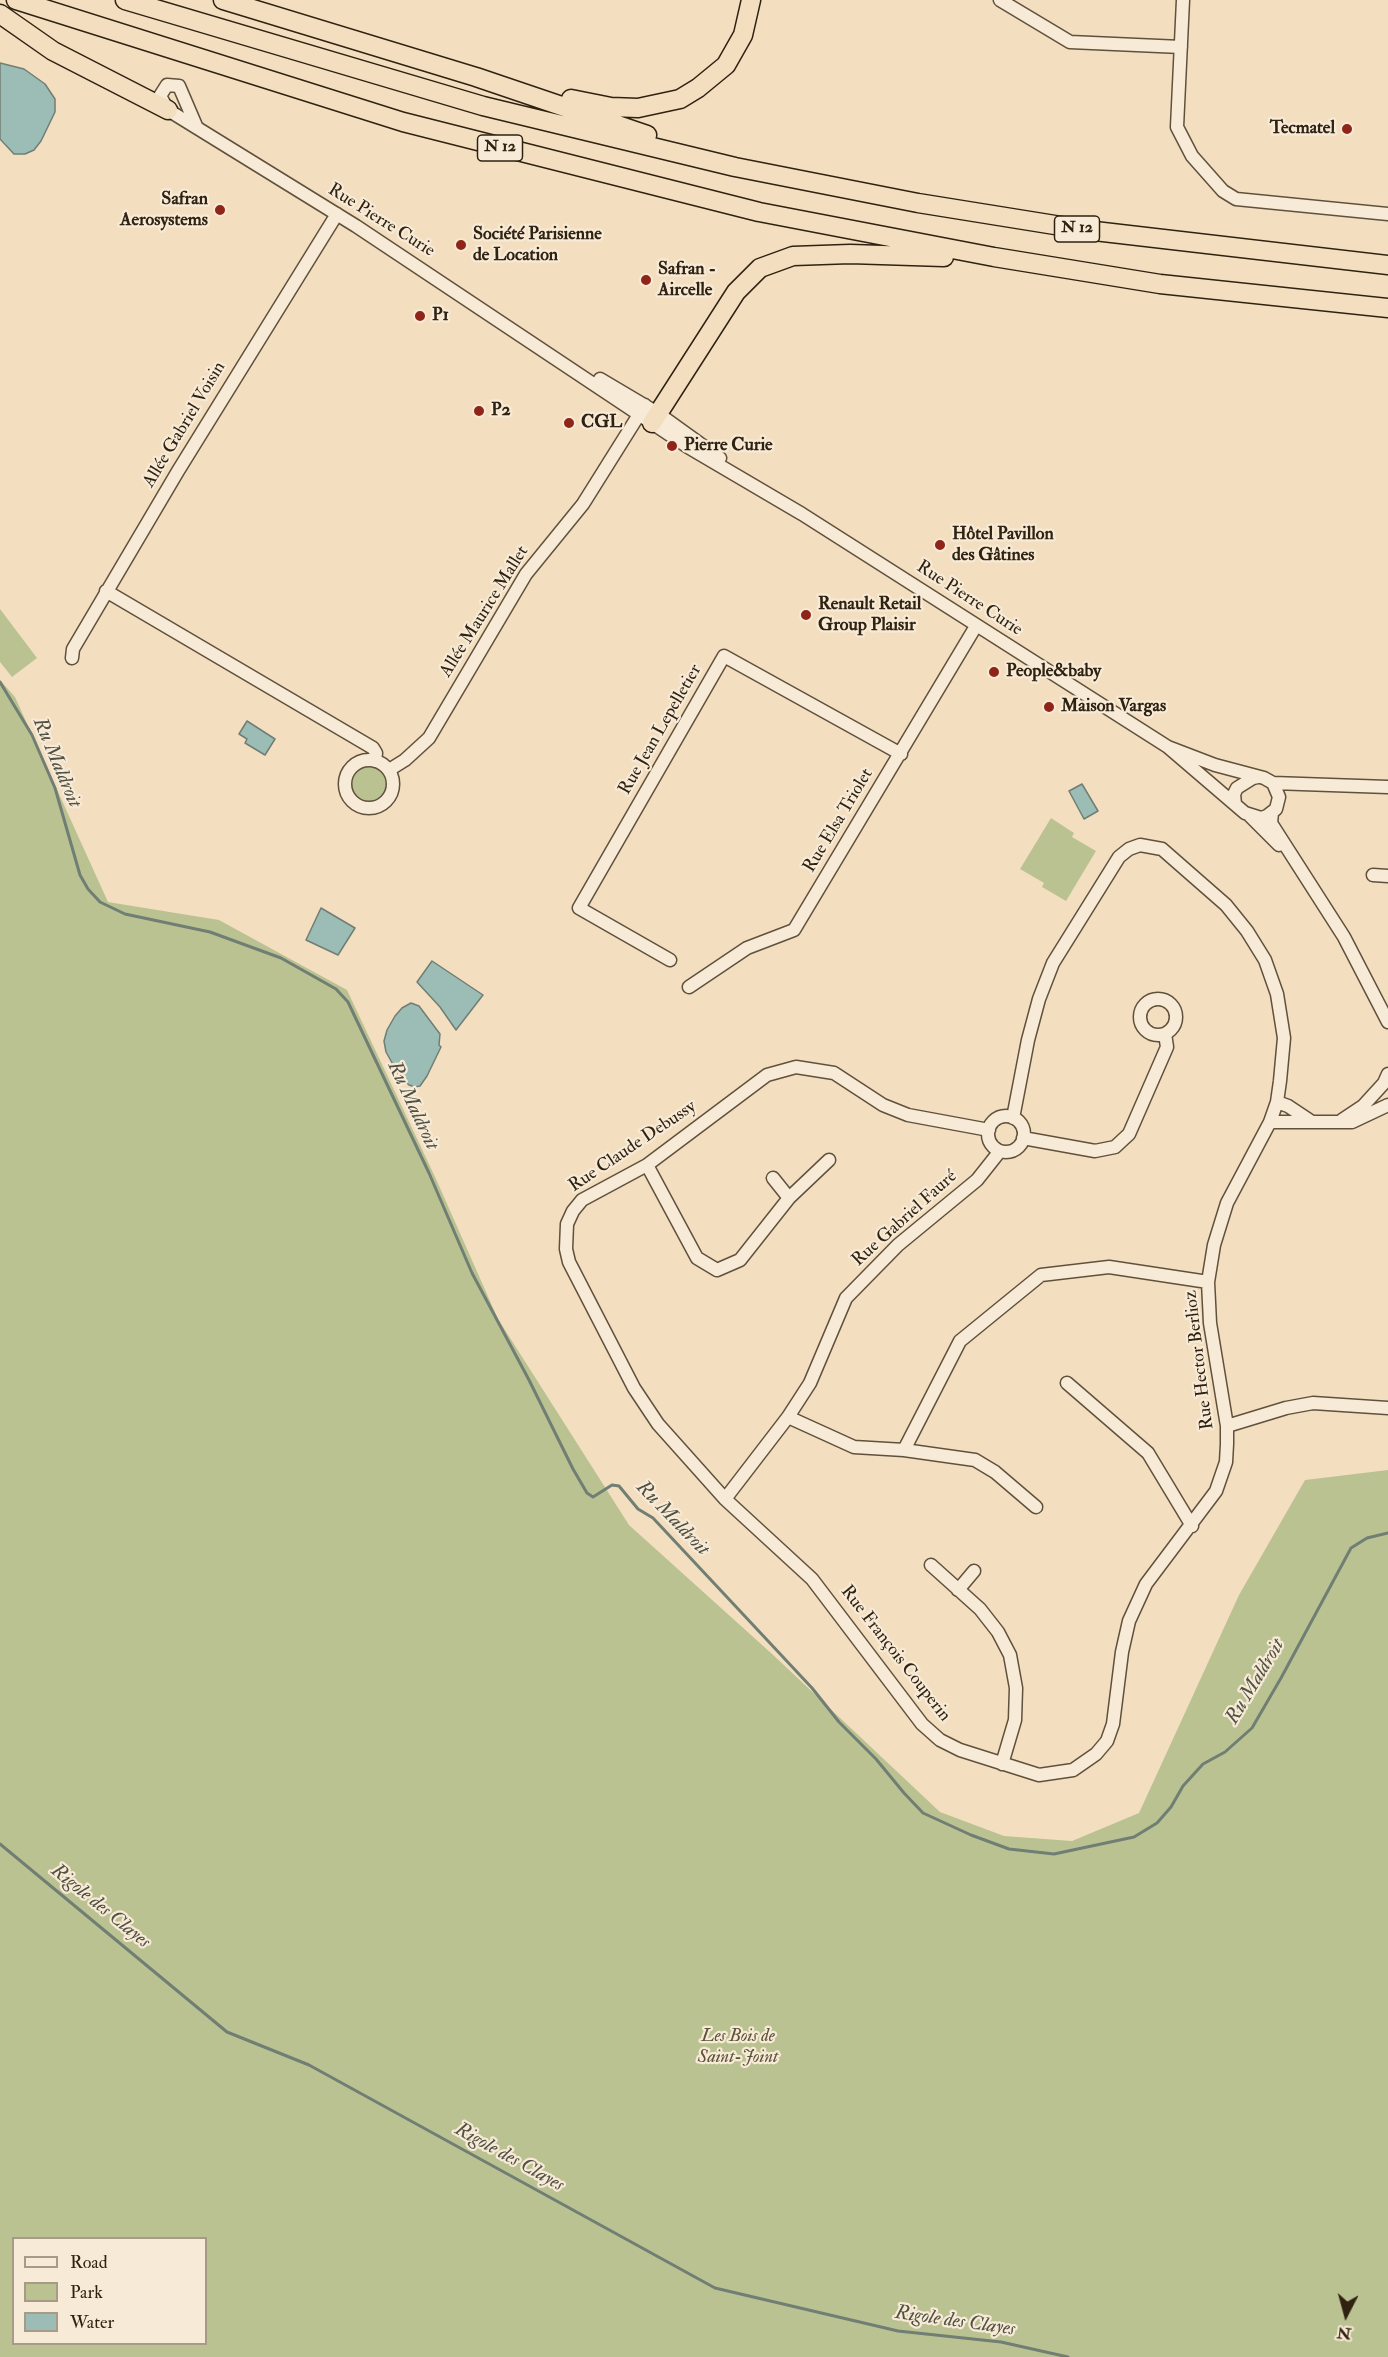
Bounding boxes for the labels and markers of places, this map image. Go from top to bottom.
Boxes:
place label: Tecmatel [1270,118,1335,140]
marker: Tecmatel [1340,122,1354,136]
place label: Safran Aerosystems [120,189,208,232]
marker: Safran Aerosystems [213,203,227,217]
place label: Société Parisienne de Location [473,224,602,266]
marker: Société Parisienne de Location [454,238,468,252]
place label: Safran - Aircelle [658,259,716,302]
marker: Safran - Aircelle [639,273,653,287]
place label: P1 [432,305,449,327]
marker: P1 [413,309,427,323]
place label: P2 [491,400,511,422]
marker: P2 [472,404,486,418]
place label: CGL [581,412,622,434]
marker: CGL [562,416,576,430]
place label: Pierre Curie [684,435,773,457]
marker: Pierre Curie [665,439,679,453]
place label: Hôtel Pavillon des Gâtines [952,524,1054,566]
marker: Hôtel Pavillon des Gâtines [933,538,947,552]
place label: Renault Retail Group Plaisir [818,594,921,636]
marker: Renault Retail Group Plaisir [799,608,813,622]
place label: People&baby [1006,661,1101,683]
marker: People&baby [987,665,1001,679]
place label: Maison Vargas [1061,696,1166,718]
marker: Maison Vargas [1042,700,1056,714]

